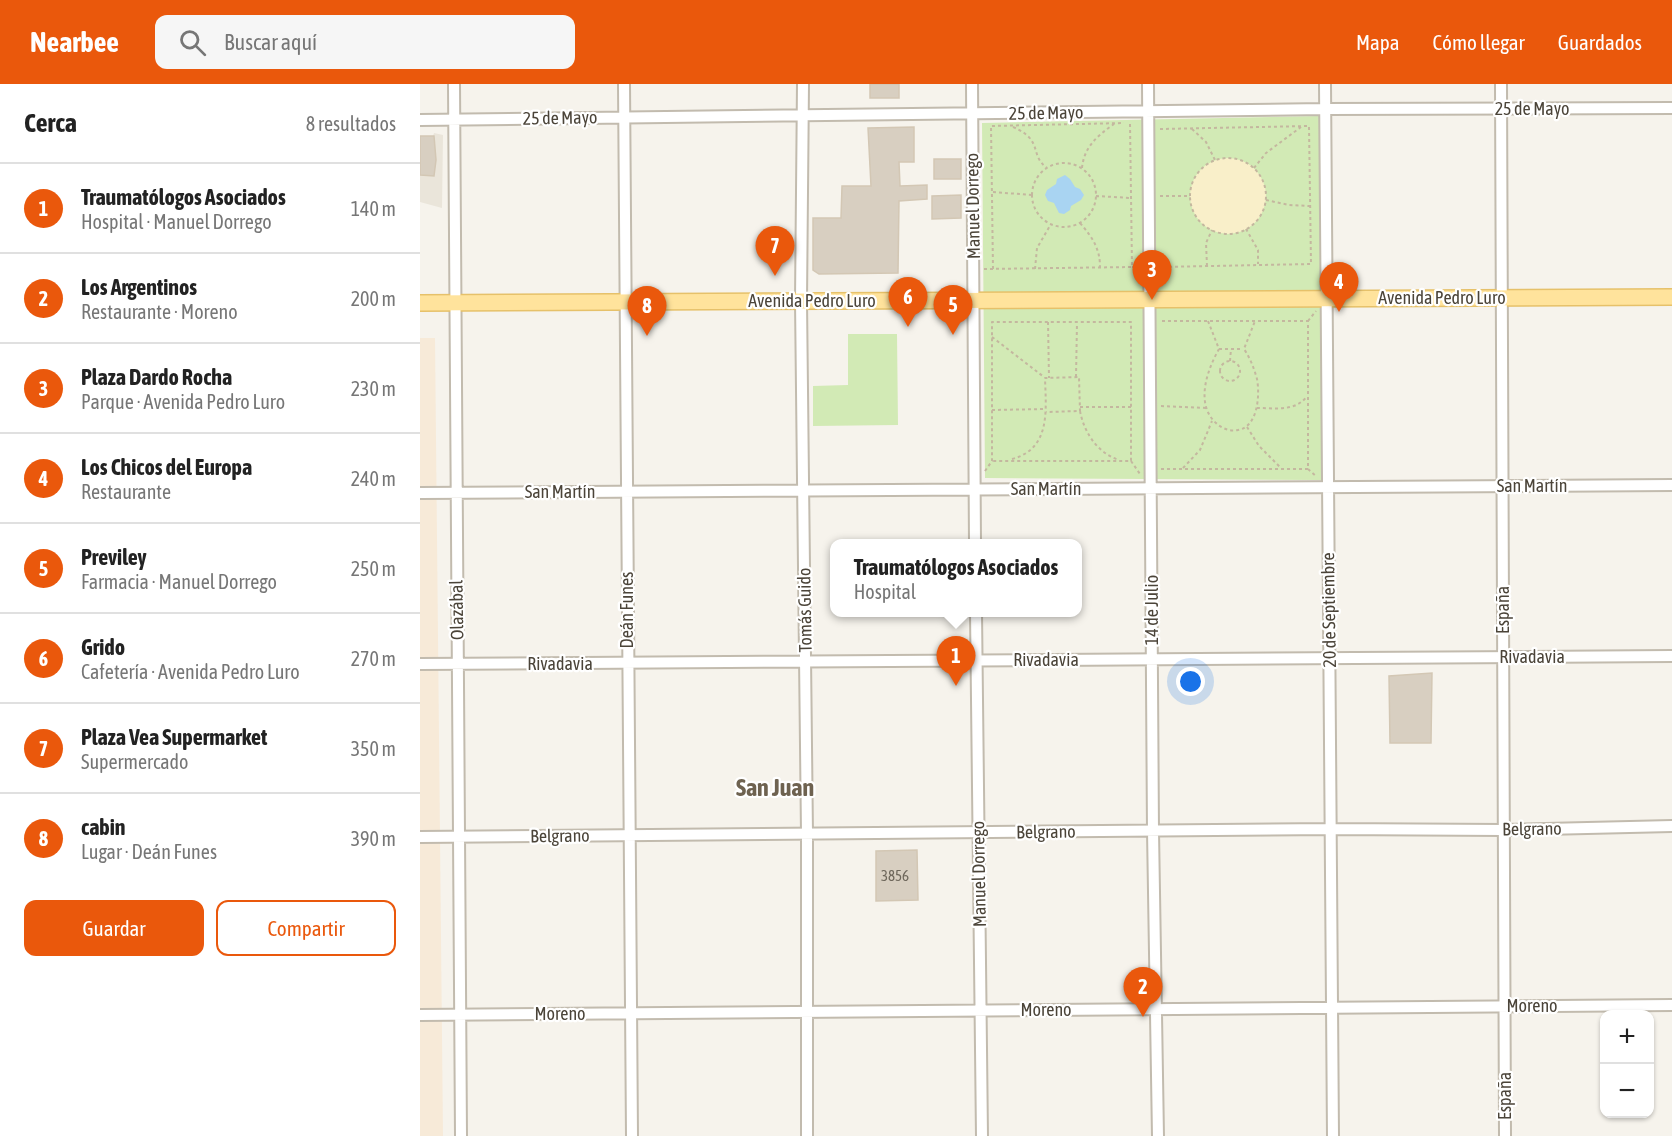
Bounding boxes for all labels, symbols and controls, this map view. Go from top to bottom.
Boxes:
search box [155,15,575,69]
text: Nearbee [30,26,119,58]
icon: search [176,26,209,59]
text: Buscar aquí [224,29,317,55]
text: Mapa [1356,30,1400,54]
text: Cómo llegar [1433,30,1525,54]
text: Guardados [1558,30,1642,54]
street label: 25 de Mayo [1495,98,1569,119]
street label: 25 de Mayo [1008,101,1084,124]
street label: 25 de Mayo [522,106,598,129]
text: Cerca [24,108,77,138]
text: 8 resultados [306,112,396,135]
street label: Manuel Dorrego [961,153,984,259]
text: Traumatólogos Asociados [81,184,286,210]
text: 1 [39,197,48,220]
text: 140 m [351,197,396,220]
text: Hospital · Manuel Dorrego [81,210,272,233]
pin: 7 [756,226,794,276]
pin: 3 [1132,250,1172,300]
pin: 4 [1320,262,1358,312]
text: Los Argentinos [81,274,197,300]
pin: 6 [888,278,928,327]
pin: 8 [628,286,666,336]
pin: 5 [934,286,972,335]
text: 2 [39,287,48,310]
text: 200 m [351,287,396,310]
street label: Avenida Pedro Luro [1378,287,1506,308]
street label: Avenida Pedro Luro [748,290,876,311]
text: Restaurante · Moreno [81,300,238,323]
text: Plaza Dardo Rocha [81,364,232,390]
text: 3 [39,377,48,400]
text: 230 m [351,377,396,400]
text: Parque · Avenida Pedro Luro [81,390,285,413]
text: Los Chicos del Europa [81,454,252,480]
text: 4 [39,467,48,490]
text: 240 m [351,467,396,490]
street label: San Martín [1497,475,1567,496]
street label: San Martín [1011,478,1081,499]
text: Restaurante [81,480,171,503]
street label: San Martín [525,481,595,502]
popup [830,539,1082,617]
text: Previley [81,544,147,570]
street label: 20 de Septiembre [1317,552,1340,668]
text: Traumatólogos Asociados [854,554,1058,580]
text: 5 [39,557,48,580]
text: 250 m [351,557,396,580]
street label: Tomás Guido [793,567,816,653]
text: Farmacia · Manuel Dorrego [81,570,277,593]
street label: Deán Funes [616,572,637,648]
street label: 14 de Julio [1141,575,1162,645]
street label: Olazábal [445,580,468,640]
text: Hospital [854,580,916,603]
street label: España [1492,586,1513,634]
text: Grido [81,634,125,660]
pin: 1 [936,636,976,686]
street label: Rivadavia [1499,646,1565,667]
text: 6 [39,647,48,670]
text: 270 m [351,647,396,670]
street label: Rivadavia [1013,649,1079,670]
street label: Rivadavia [527,653,593,674]
text: Cafetería · Avenida Pedro Luro [81,660,300,683]
your location [1176,667,1205,696]
text: Plaza Vea Supermarket [81,724,267,750]
text: 7 [39,737,48,760]
text: 350 m [351,737,396,760]
text: Supermercado [81,750,188,773]
district label: San Juan [736,774,814,801]
text: cabin [81,814,126,840]
street label: Belgrano [1502,817,1562,840]
street label: Belgrano [1016,820,1076,843]
street label: Manuel Dorrego [967,821,990,927]
street label: Belgrano [530,824,590,847]
text: 8 [39,827,48,850]
text: 390 m [351,827,396,850]
text: Lugar · Deán Funes [81,840,217,863]
house number: 3856 [881,867,909,884]
button: Guardar [24,900,204,956]
button: Compartir [216,900,396,956]
pin: 2 [1124,968,1162,1017]
street label: Moreno [1506,995,1558,1016]
street label: Moreno [1020,999,1072,1020]
street label: Moreno [534,1003,586,1024]
map controls [1600,1010,1654,1118]
button: + [1600,1010,1654,1064]
button: − [1600,1064,1654,1118]
street label: España [1494,1072,1515,1120]

